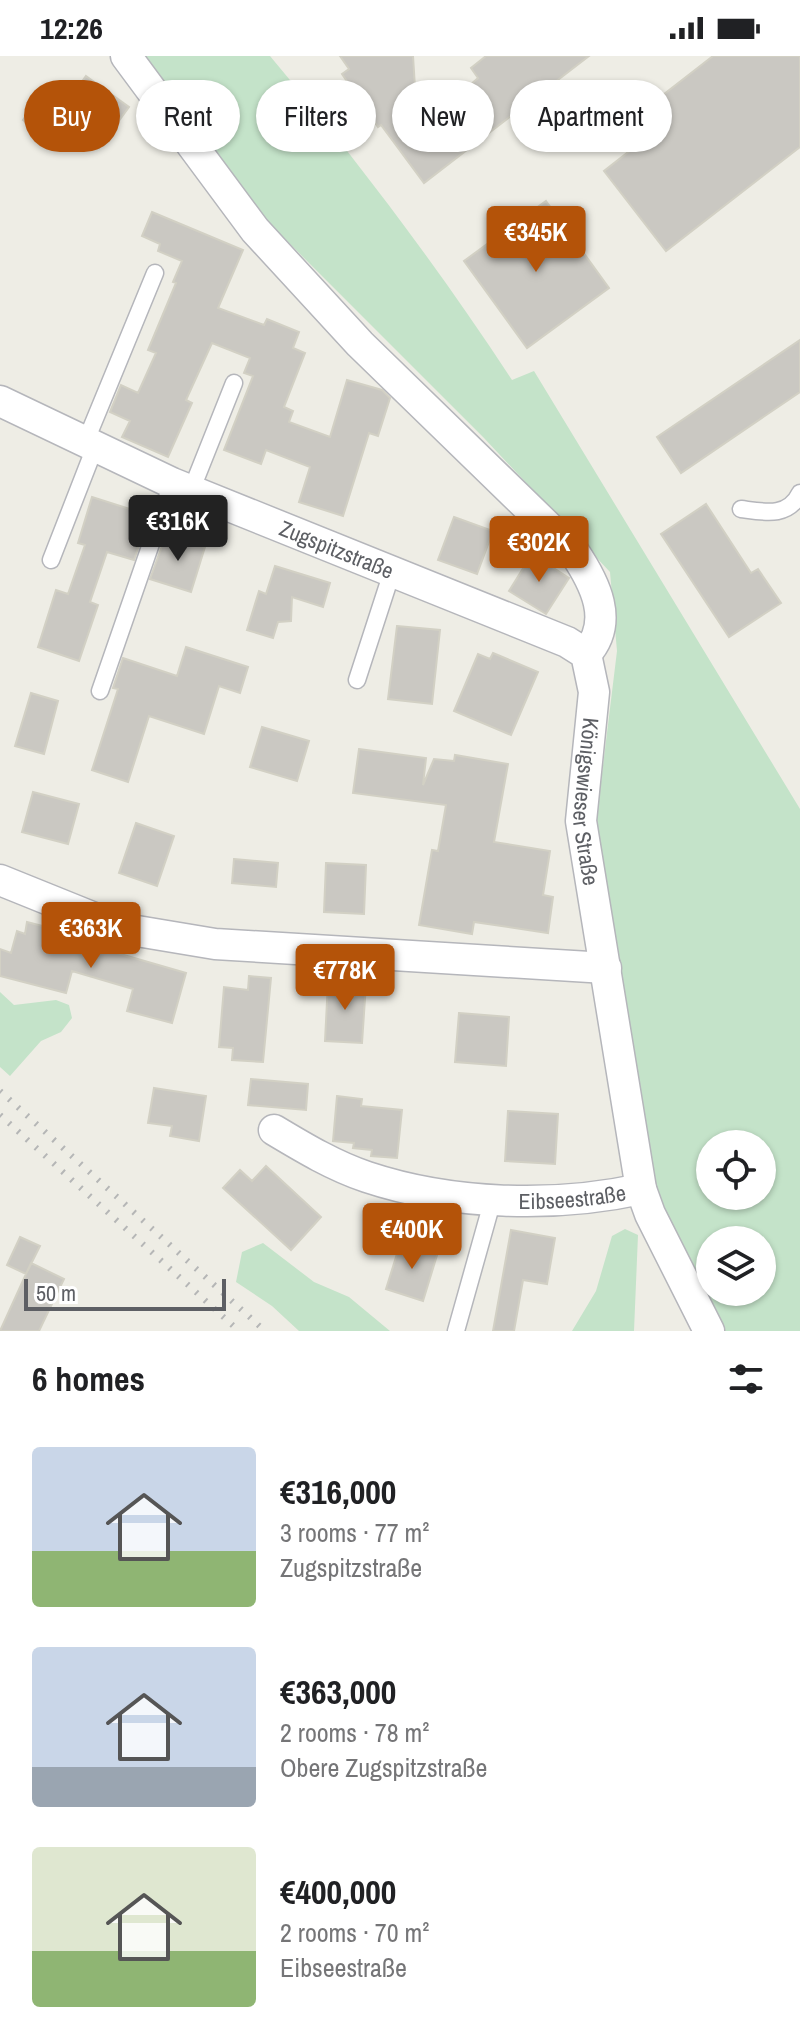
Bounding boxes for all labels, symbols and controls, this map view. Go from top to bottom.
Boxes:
text: 12:26 [40,8,103,48]
chip: Buy [24,80,120,152]
chip: Rent [136,80,240,152]
chip: Filters [256,80,376,152]
chip: New [392,80,494,152]
chip: Apartment [510,80,672,152]
pin: €345K [480,206,592,274]
text: €345K [505,214,567,249]
pin: €316K [122,495,234,563]
text: €316K [147,503,209,538]
street label: Zugspitzstraße [275,513,398,586]
pin: €302K [483,516,595,584]
text: €302K [508,524,570,559]
street label: Königswieser Straße [566,716,606,888]
pin: €363K [35,902,147,970]
text: €363K [60,910,122,945]
pin: €778K [289,944,401,1012]
text: €778K [314,952,376,987]
map controls [696,1130,776,1306]
button: locate [696,1130,776,1210]
street label: Eibseestraße [518,1177,628,1216]
pin: €400K [356,1203,468,1271]
text: €400K [381,1211,443,1246]
button: layers [696,1226,776,1306]
scale bar [24,1275,226,1311]
text: 50 m [36,1278,76,1308]
text: 6 homes [32,1356,145,1402]
icon: filters [724,1357,768,1401]
text: €316,000 [280,1469,396,1515]
icon: home [96,1479,192,1575]
text: 3 rooms · 77 m² [280,1515,429,1550]
text: Zugspitzstraße [280,1550,422,1585]
text: €363,000 [280,1669,396,1715]
icon: home [96,1679,192,1775]
text: 2 rooms · 78 m² [280,1715,429,1750]
text: Obere Zugspitzstraße [280,1750,487,1785]
text: €400,000 [280,1869,396,1915]
icon: home [96,1879,192,1975]
text: 2 rooms · 70 m² [280,1915,429,1950]
text: Eibseestraße [280,1950,407,1985]

